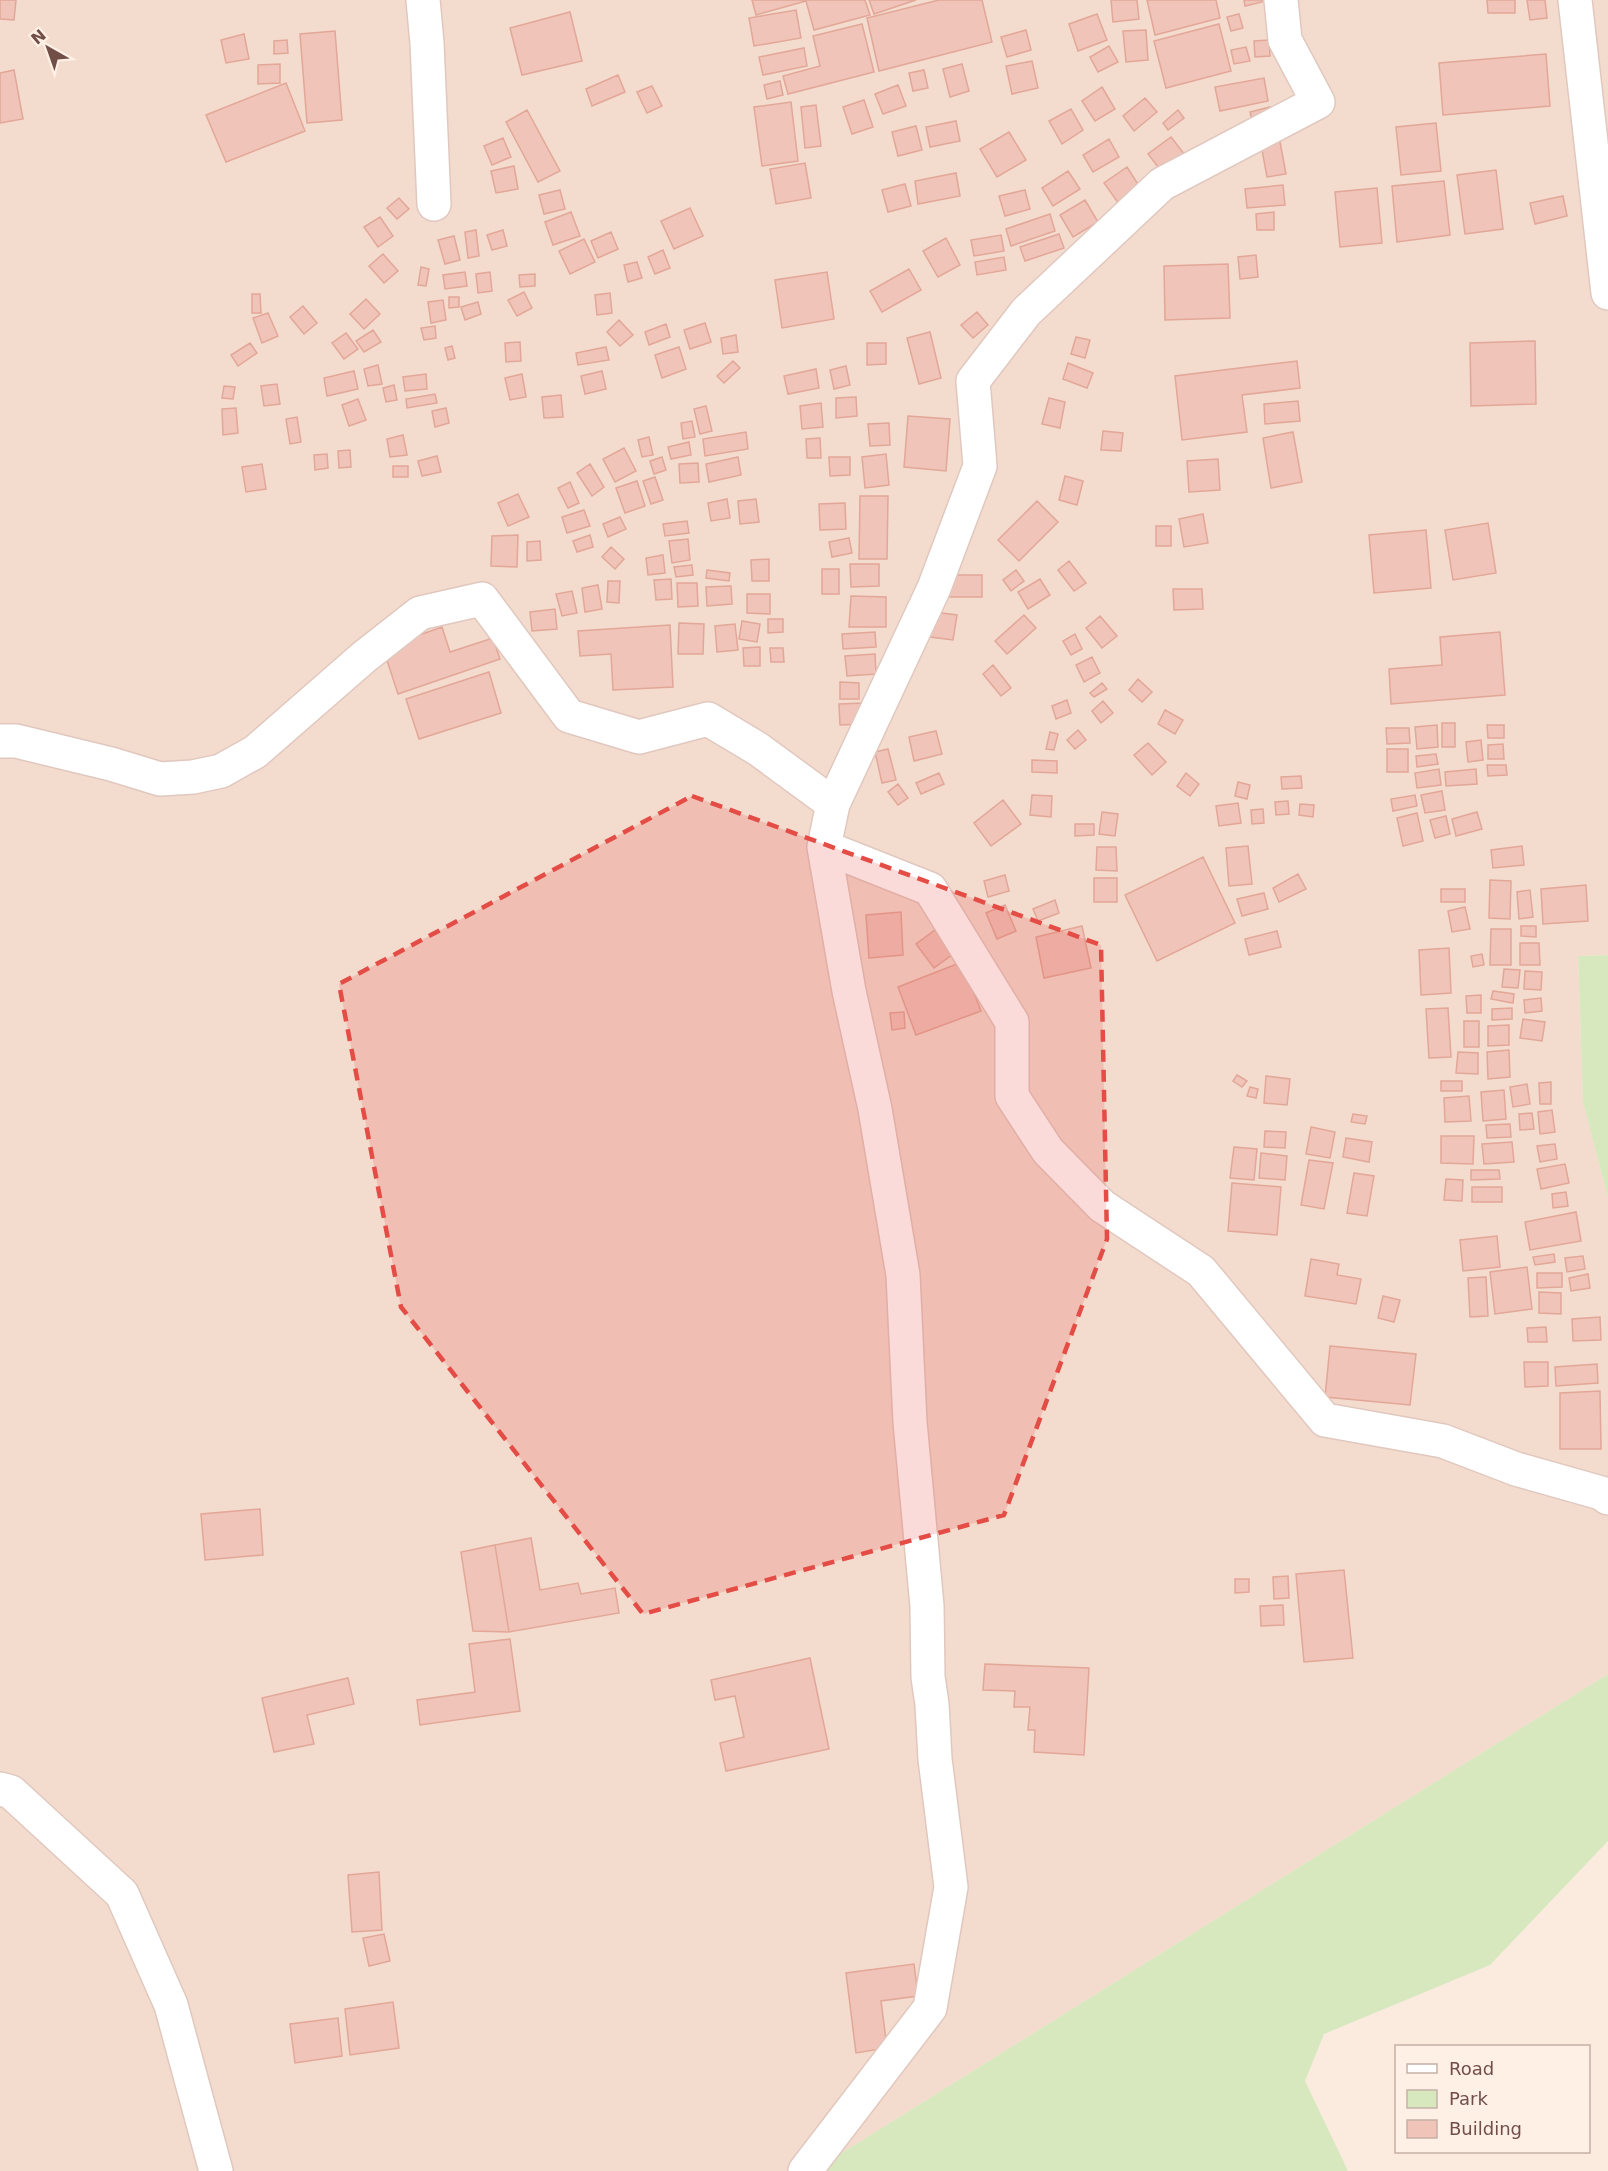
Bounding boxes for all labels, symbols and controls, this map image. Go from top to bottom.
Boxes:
north arrow [18,18,78,78]
text: N [27,25,50,48]
legend [1395,2045,1590,2153]
text: Road [1449,2058,1494,2079]
text: Park [1449,2088,1488,2109]
text: Building [1449,2118,1522,2139]

